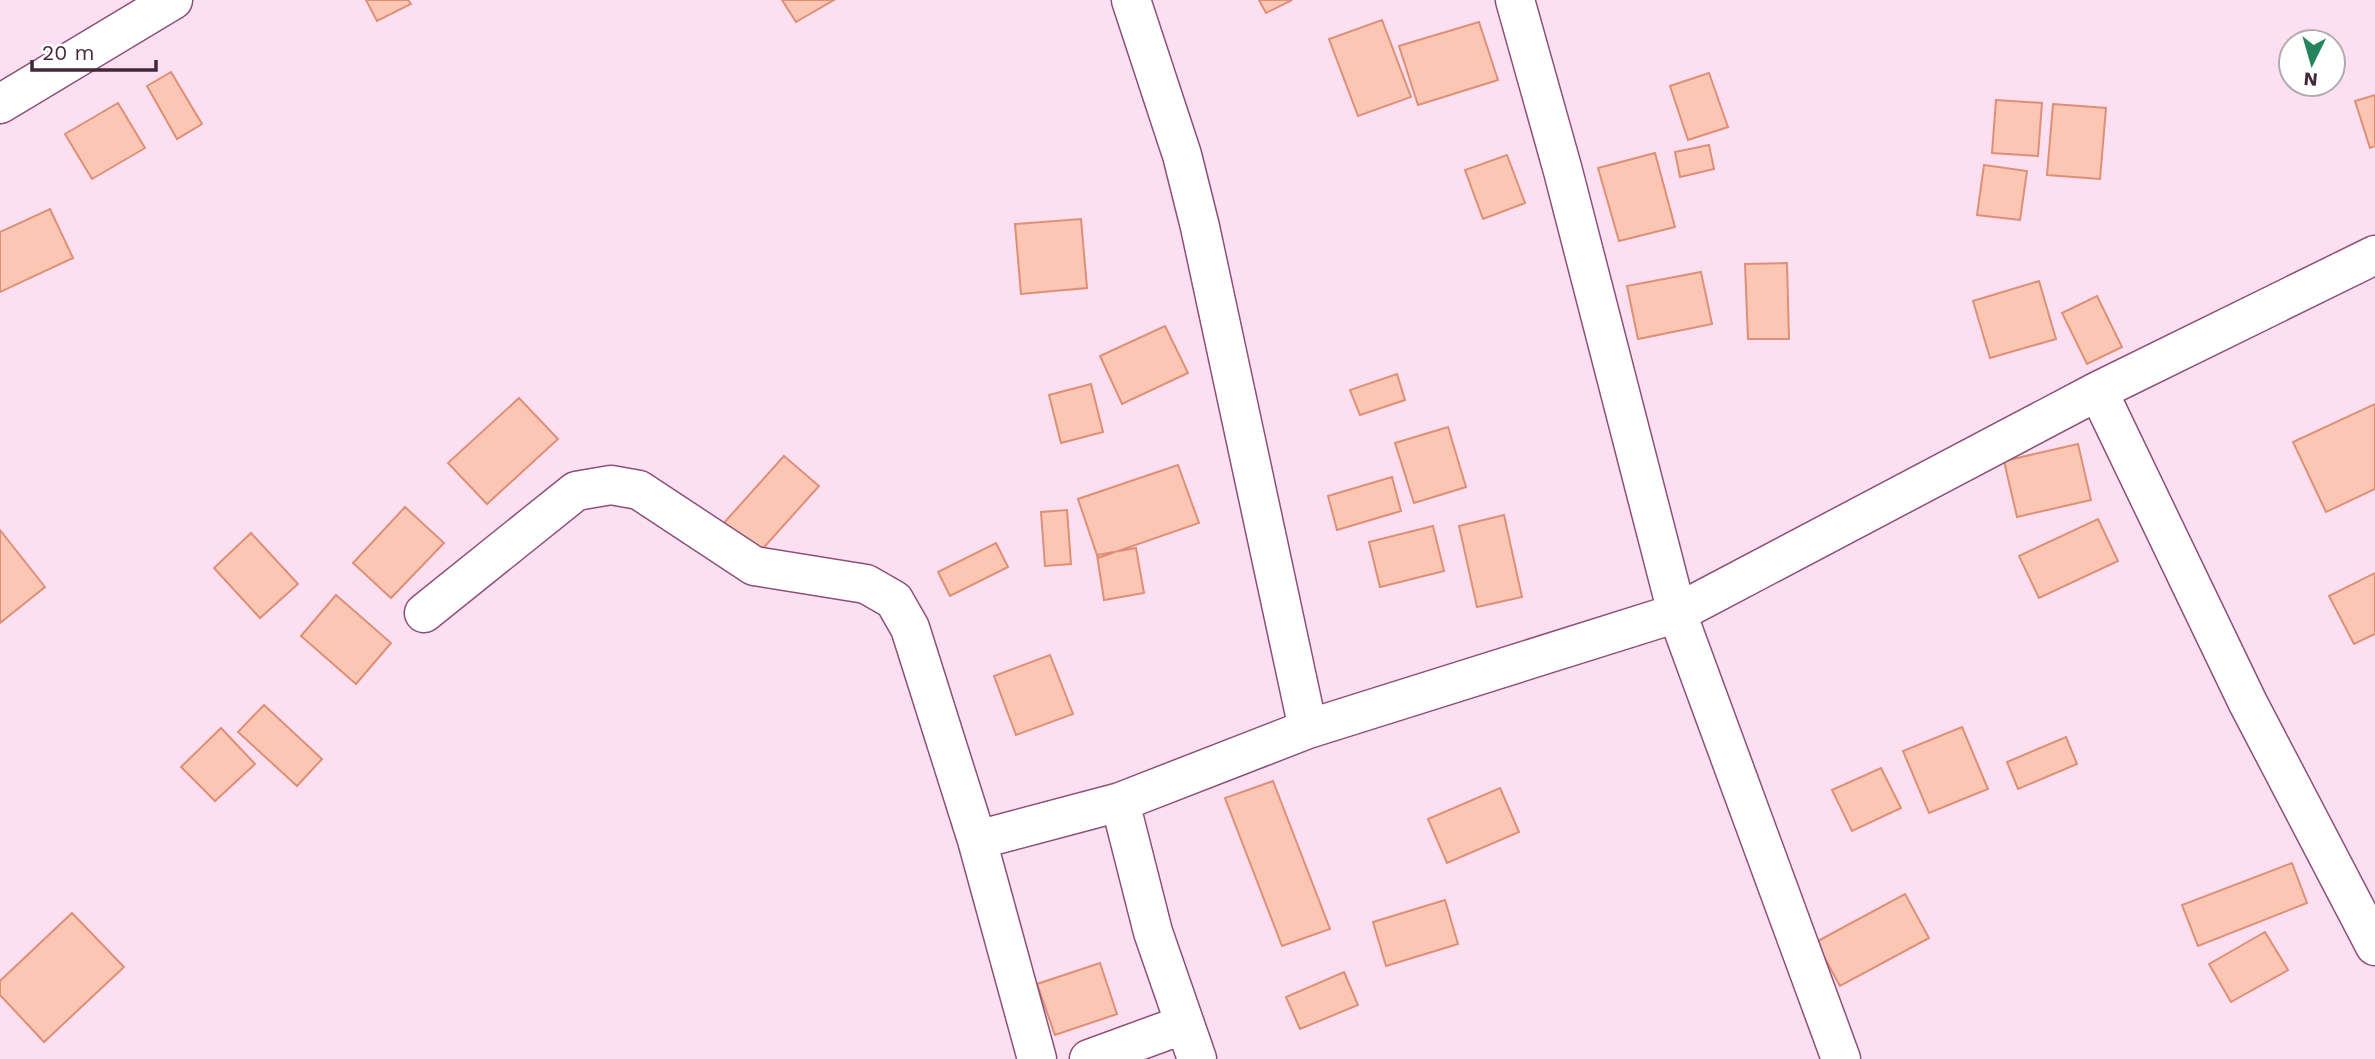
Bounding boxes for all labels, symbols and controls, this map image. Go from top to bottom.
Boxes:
scale bar [32,28,156,72]
north arrow [2277,28,2347,98]
text: 20 m [42,40,94,65]
text: N [2303,67,2319,92]

